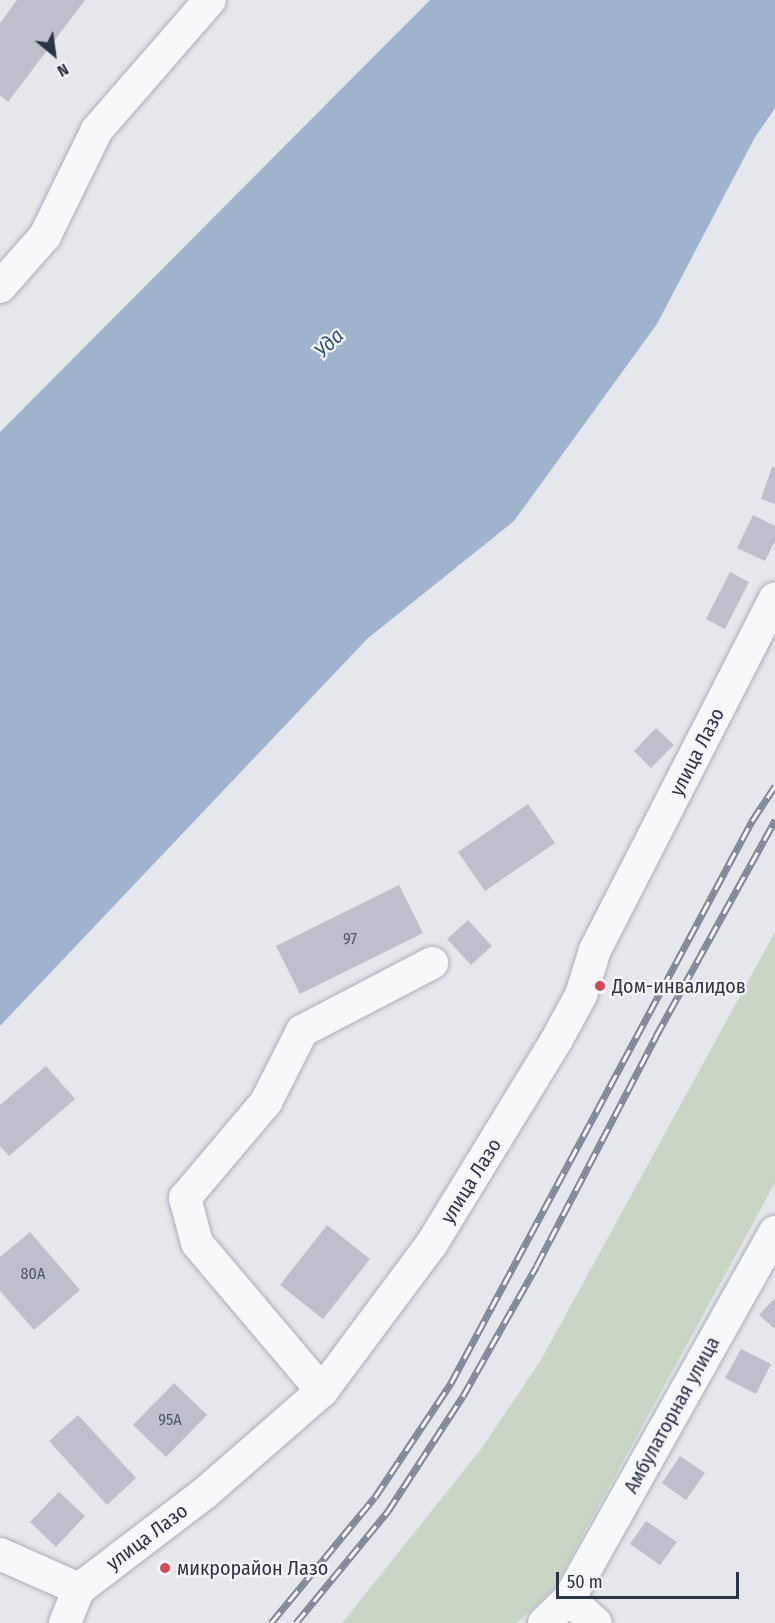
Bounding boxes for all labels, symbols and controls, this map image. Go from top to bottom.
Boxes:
north arrow [24,24,84,84]
text: N [54,60,72,81]
water label: Уда [309,323,349,363]
street label: улица Лазо [665,704,729,800]
house number: 97 [343,929,357,949]
place label: Дом-инвалидов [612,974,746,998]
marker: Дом-инвалидов [593,979,607,993]
street label: улица Лазо [435,1134,507,1228]
house number: 80А [21,1264,45,1284]
street label: Амбулаторная улица [619,1333,725,1497]
house number: 95А [158,1410,182,1430]
street label: улица Лазо [102,1499,192,1575]
place label: микрорайон Лазо [177,1556,328,1580]
scale bar [559,1560,742,1598]
marker: микрорайон Лазо [158,1561,172,1575]
text: 50 m [567,1571,603,1593]

